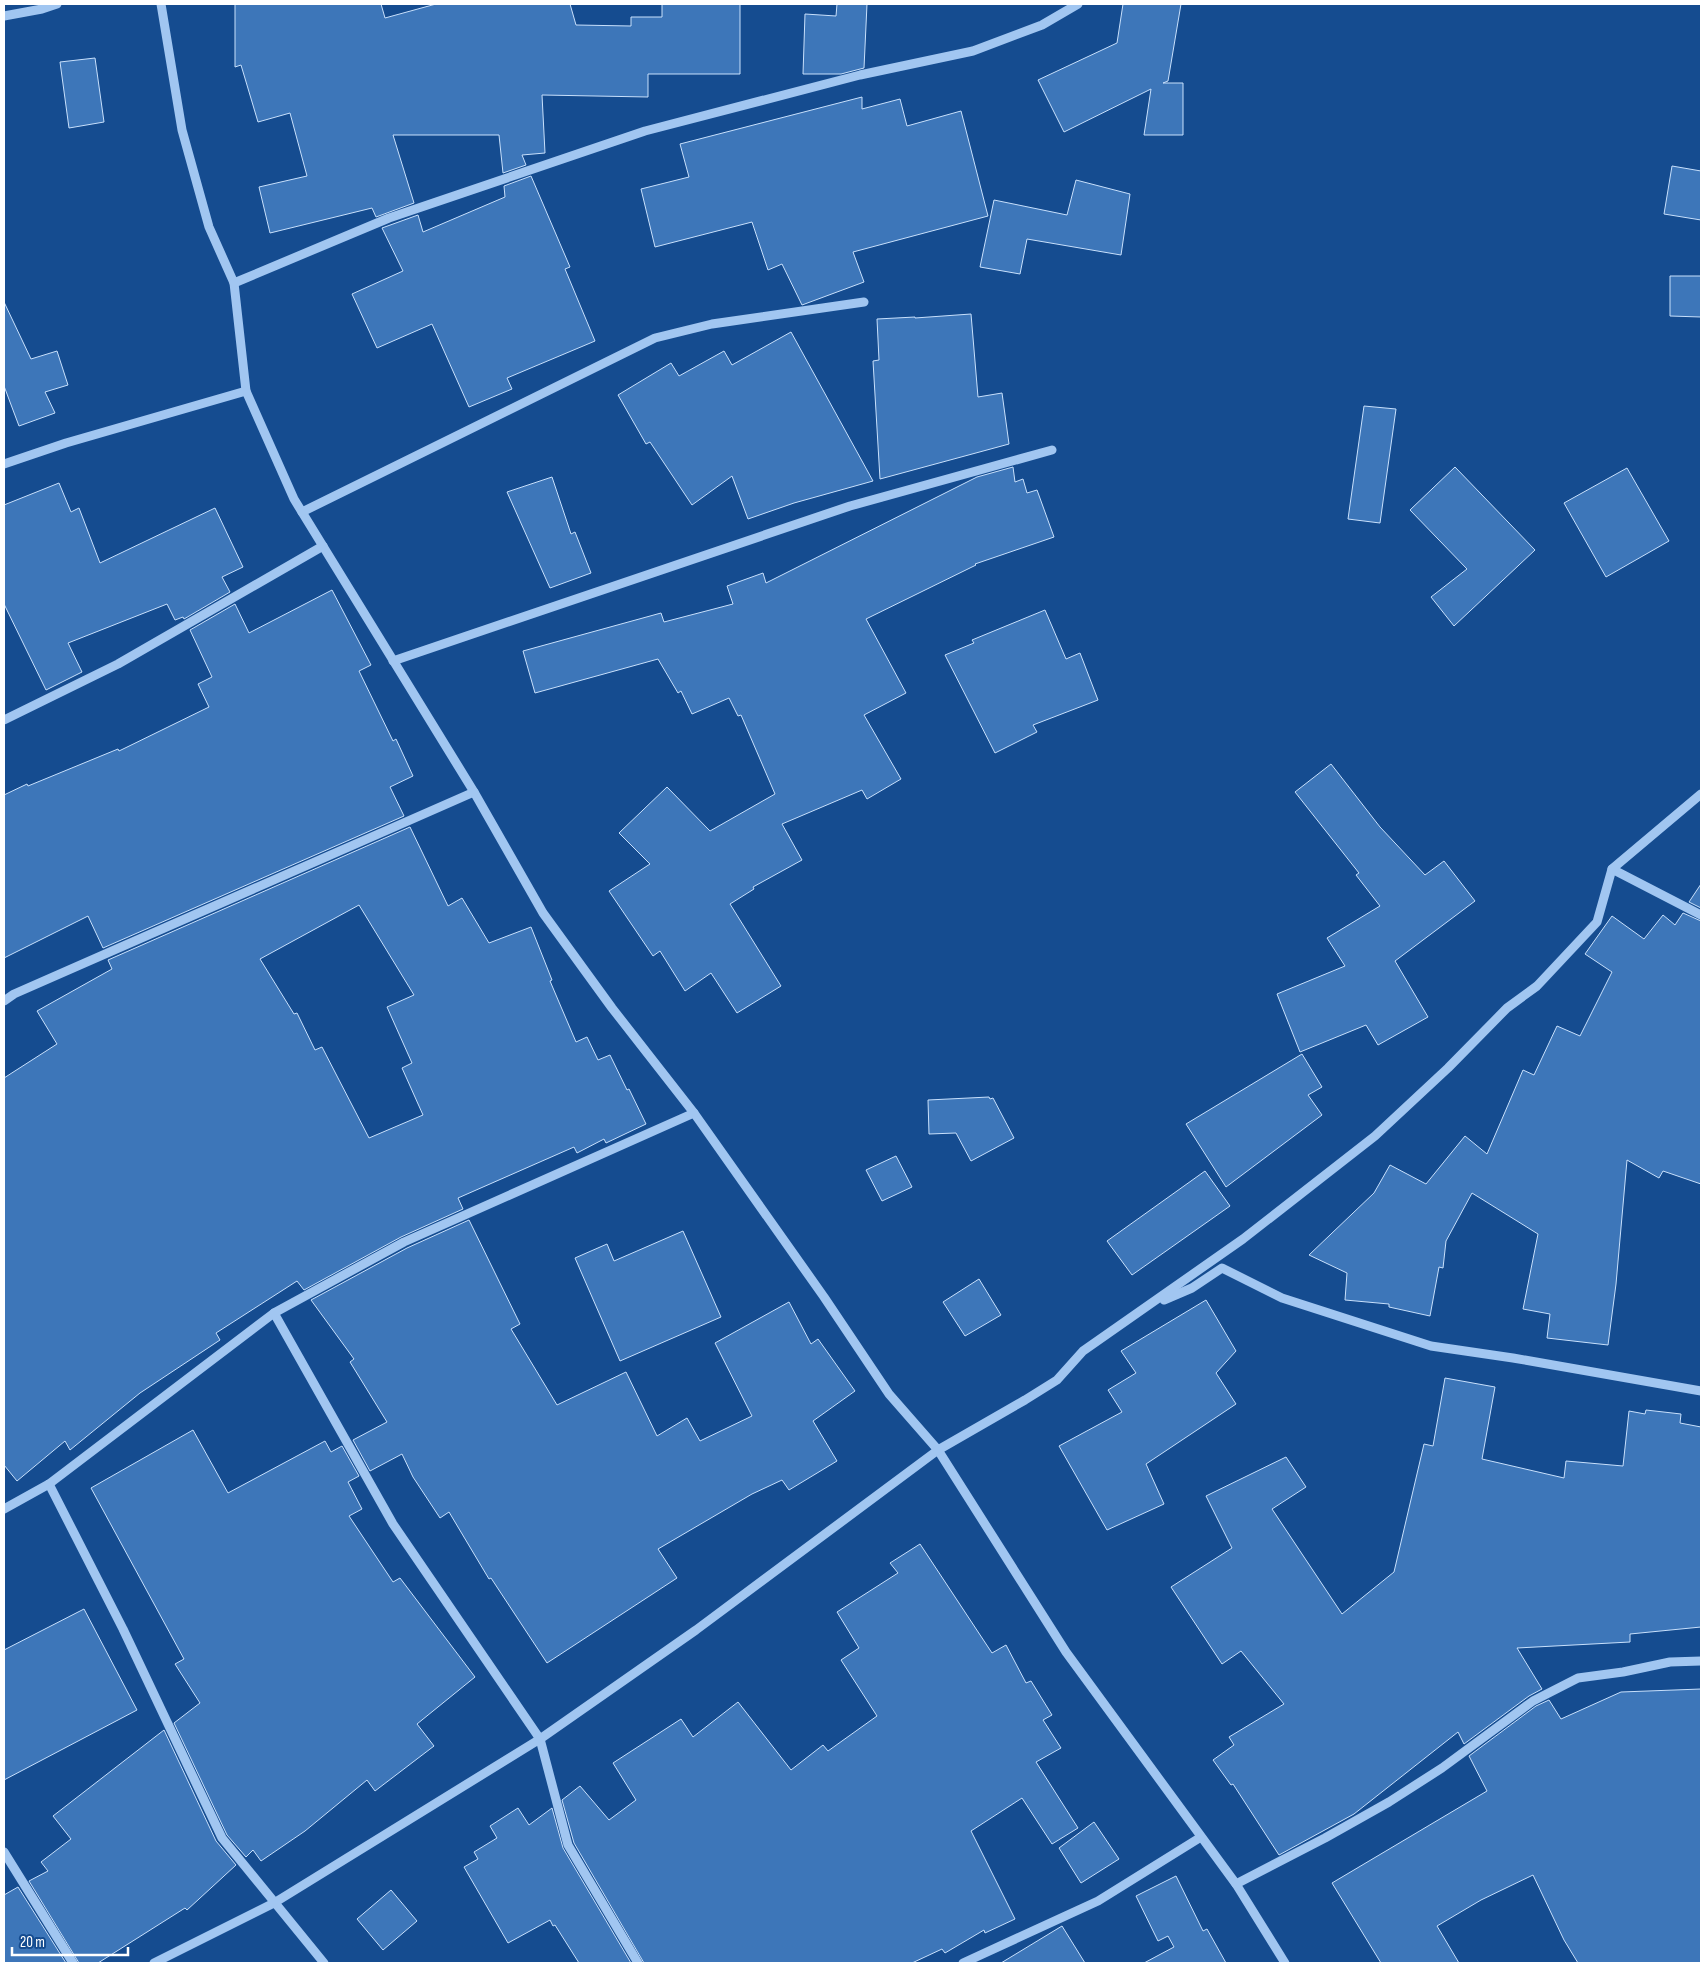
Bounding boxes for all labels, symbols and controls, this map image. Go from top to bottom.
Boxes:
scale bar [12,1924,129,1956]
text: 20 m [20,1933,45,1952]

